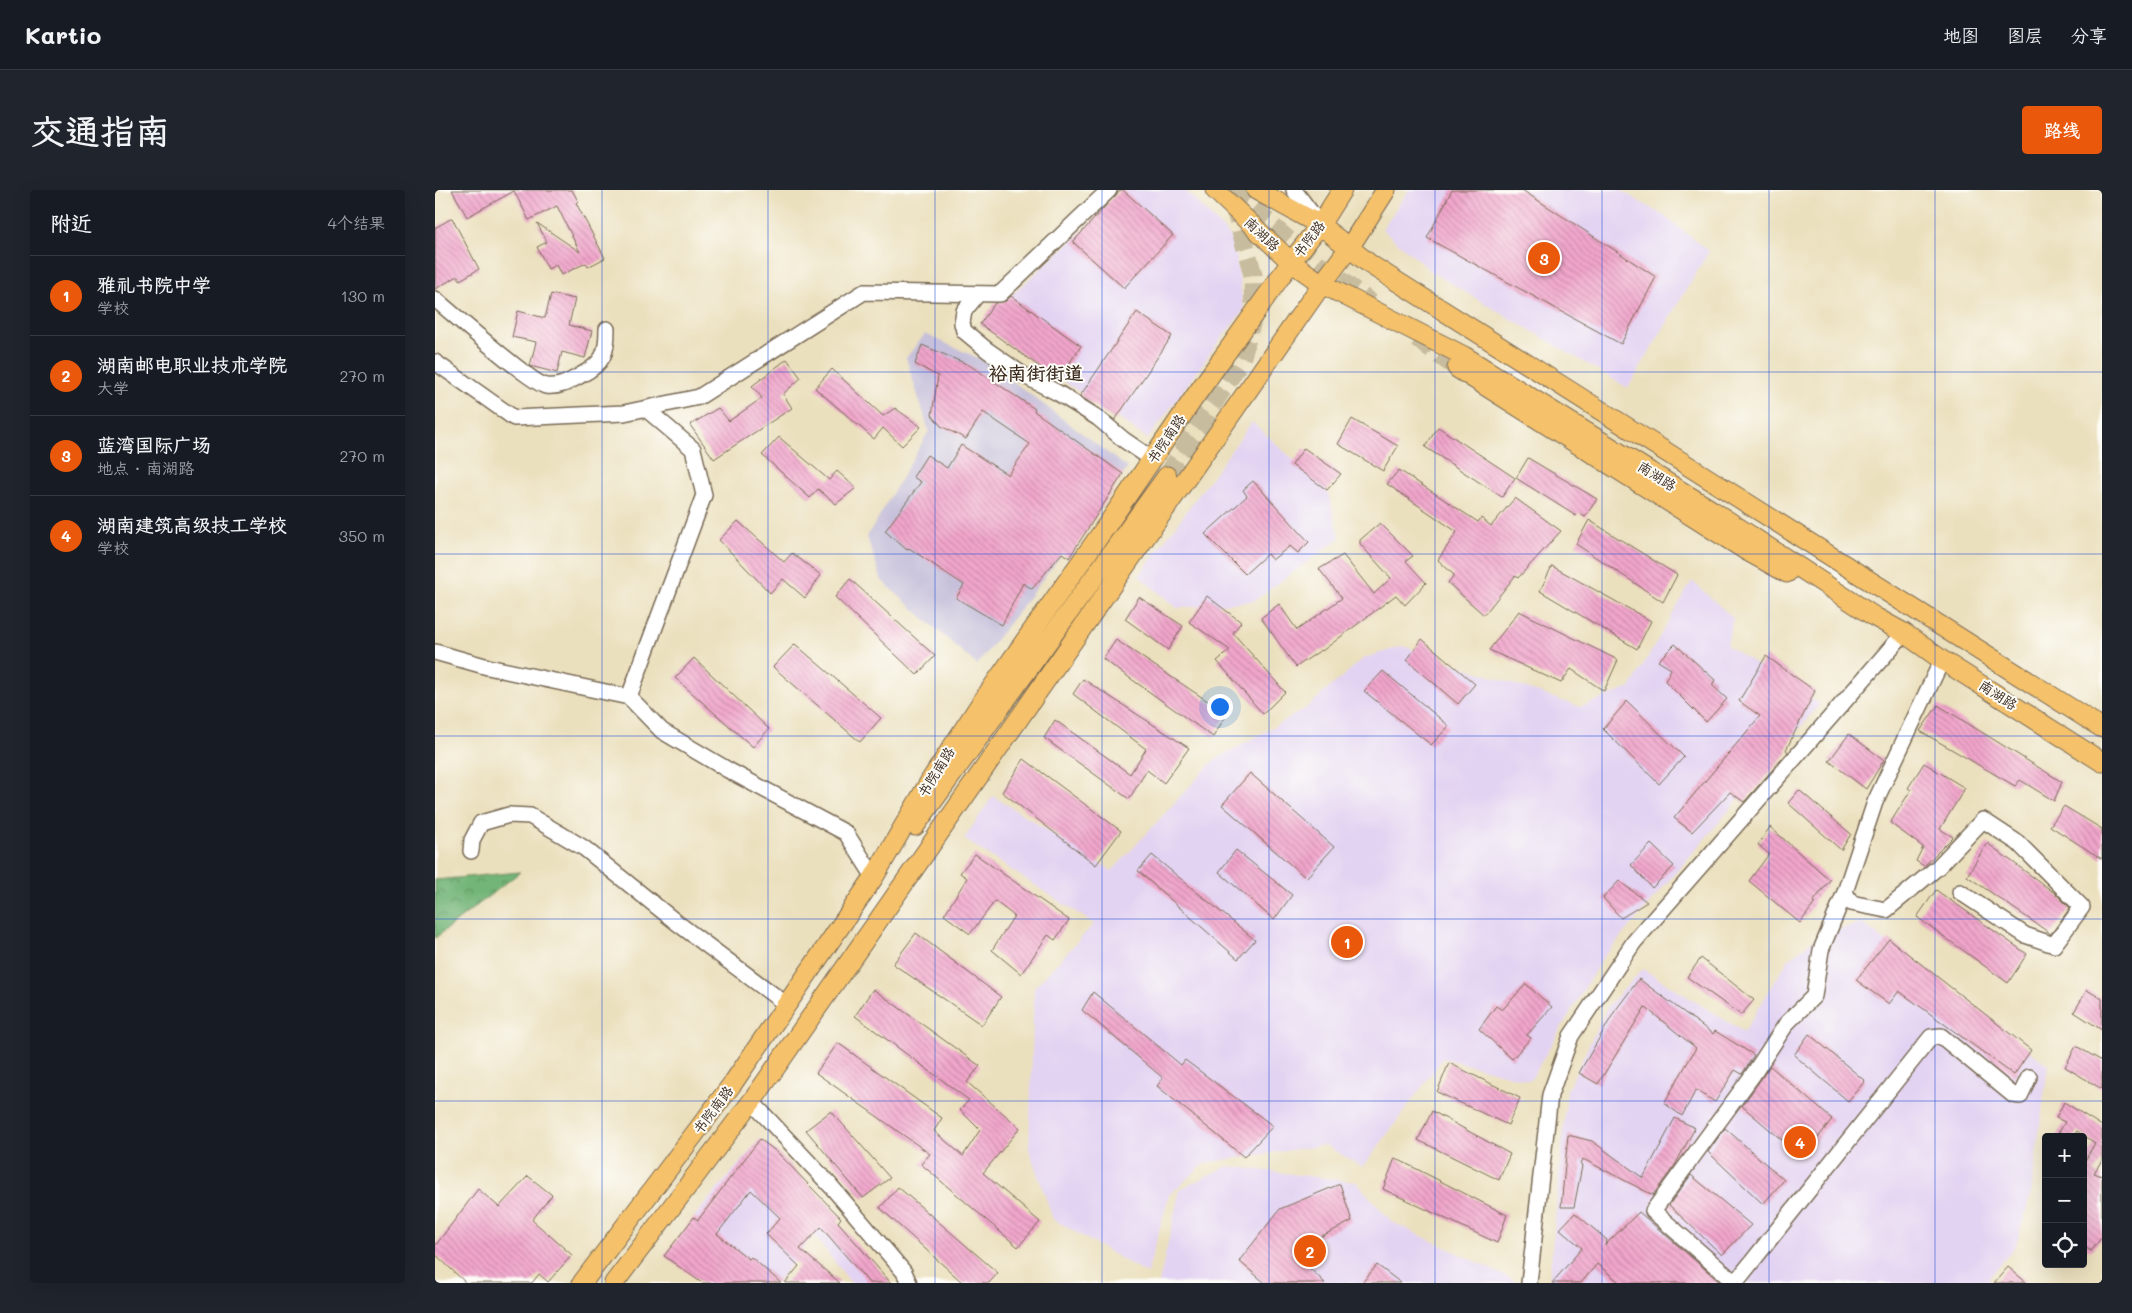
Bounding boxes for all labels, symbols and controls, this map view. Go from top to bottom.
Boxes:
text: Kartio [25,19,101,50]
text: 地图 [1943,23,1979,47]
text: 图层 [2007,23,2043,47]
text: 分享 [2071,23,2107,47]
button: 路线 [2022,106,2102,154]
text: 交通指南 [30,107,170,153]
text: 附近 [50,209,92,236]
text: 4个结果 [328,212,385,233]
street label: 南湖路 [1241,212,1284,255]
street label: 书院路 [1288,216,1329,261]
pin: 3 [1528,239,1560,277]
text: 雅礼书院中学 [97,272,211,297]
text: 1 [62,285,70,306]
text: 130 m [341,285,385,306]
text: 学校 [97,297,129,318]
text: 湖南邮电职业技术学院 [97,352,287,377]
district label: 裕南街街道 [988,360,1084,385]
text: 2 [62,365,70,386]
text: 270 m [339,365,385,386]
text: 大学 [97,377,129,398]
street label: 书院南路 [1142,410,1189,467]
text: 蓝湾国际广场 [97,432,211,457]
text: 3 [61,445,71,466]
text: 270 m [339,445,385,466]
street label: 南湖路 [1634,456,1680,495]
text: 地点 · 南湖路 [97,457,194,478]
text: 湖南建筑高级技工学校 [97,512,287,537]
text: 4 [61,525,71,546]
text: 350 m [339,525,385,546]
text: 学校 [97,537,129,558]
street label: 南湖路 [1975,675,2021,714]
your location [1207,694,1233,720]
street label: 书院南路 [913,743,958,801]
pin: 1 [1331,923,1363,961]
street label: 书院南路 [688,1082,737,1138]
pin: 4 [1784,1123,1816,1161]
map controls [2042,1133,2087,1268]
button: + [2042,1133,2087,1178]
button: − [2042,1178,2087,1223]
button: locate [2042,1223,2087,1268]
pin: 2 [1294,1232,1326,1270]

